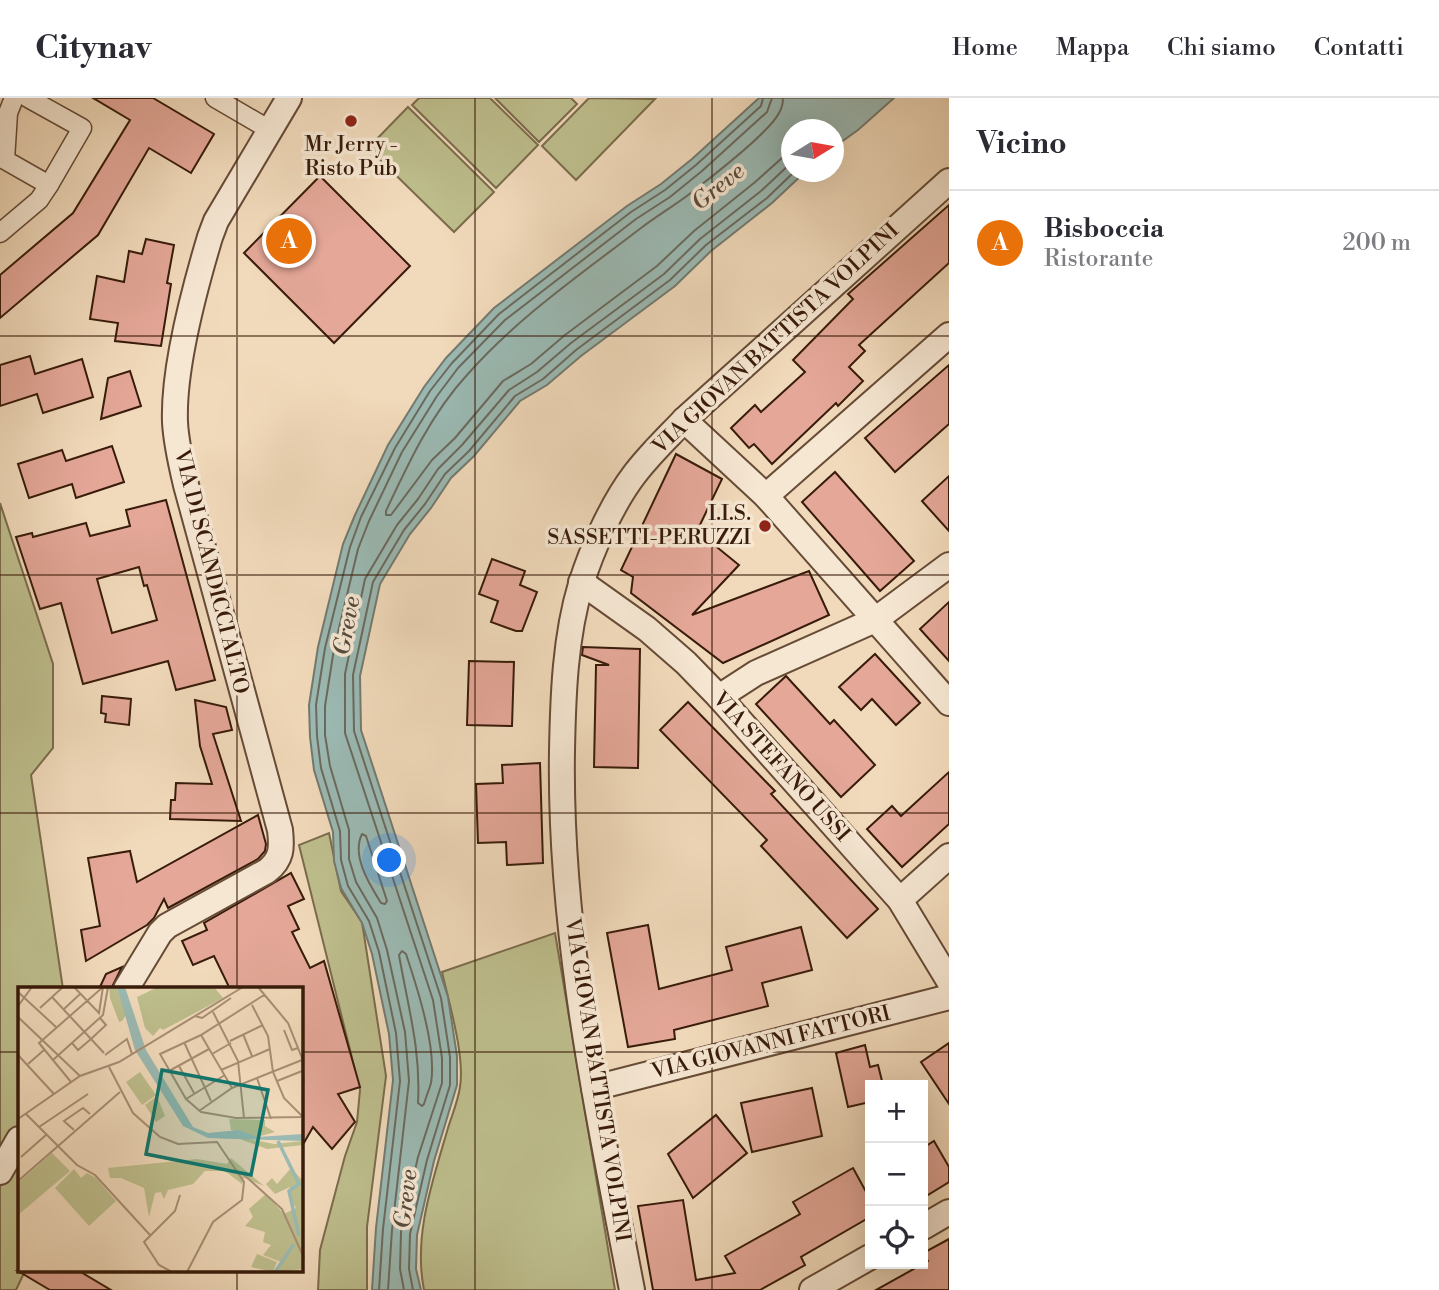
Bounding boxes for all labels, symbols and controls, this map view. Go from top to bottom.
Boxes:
text: Citynav [35,28,152,69]
text: Home [952,33,1018,63]
text: Mappa [1056,33,1129,63]
text: Chi siamo [1167,33,1276,63]
text: Contatti [1314,33,1404,63]
marker: Mr Jerry - Risto Pub [343,113,359,129]
north arrow [781,119,844,182]
text: Vicino [977,125,1067,163]
place label: Mr Jerry - Risto Pub [304,132,398,182]
water label: Greve [686,157,750,217]
text: Bisboccia [1044,213,1164,245]
pin: A [266,215,312,267]
street label: VIA GIOVAN BATTISTA VOLPINI [647,218,905,461]
text: A [992,229,1008,257]
text: 200 m [1343,229,1411,257]
text: Ristorante [1044,245,1153,273]
street label: VIA DI SCANDICCI ALTO [168,446,254,697]
place label: I.I.S. SASSETTI-PERUZZI [547,501,751,551]
marker: I.I.S. SASSETTI-PERUZZI [757,518,773,534]
water label: Greve [328,594,366,658]
street label: VIA STEFANO USSI [706,686,855,847]
your location [372,843,406,877]
street label: VIA GIOVAN BATTISTA VOLPINI [558,915,635,1244]
inset map [18,987,303,1272]
street label: VIA GIOVANNI FATTORI [648,1001,893,1086]
map controls [865,1080,928,1269]
button: + [865,1080,928,1143]
button: − [865,1143,928,1206]
water label: Greve [388,1167,424,1230]
button: locate [865,1206,928,1269]

